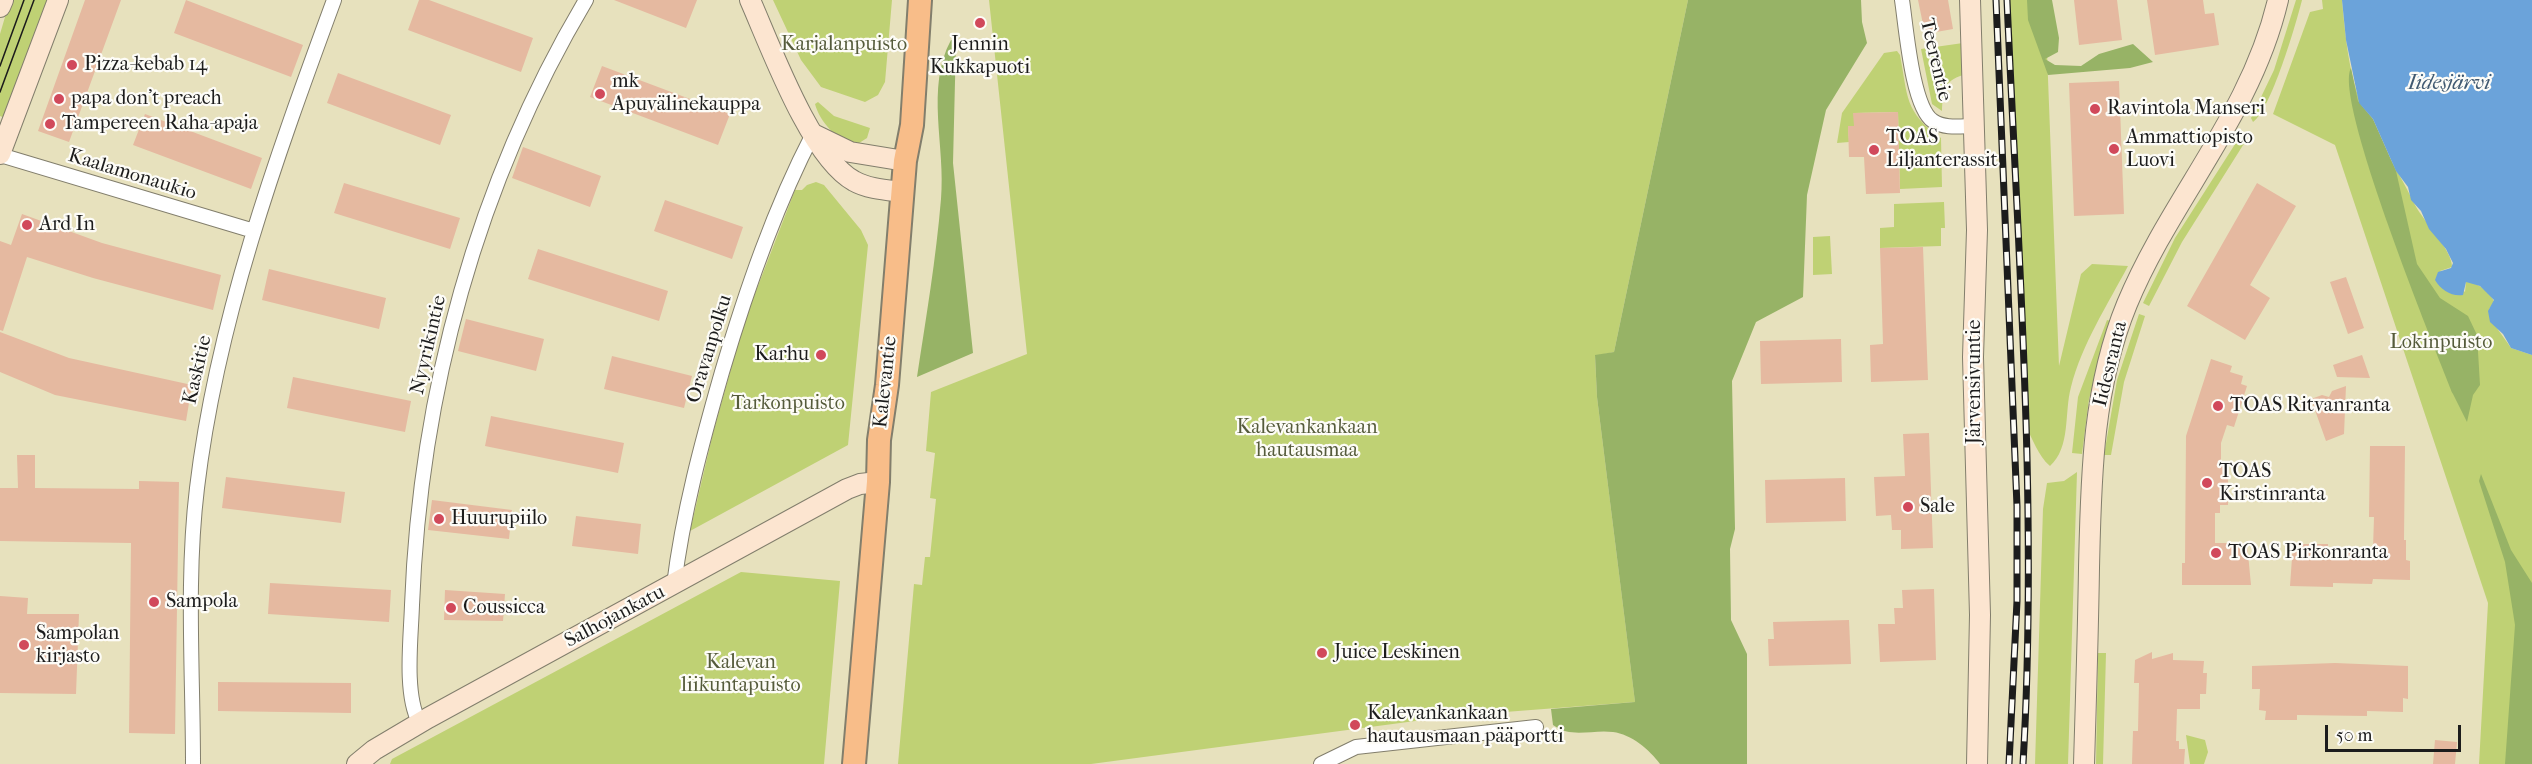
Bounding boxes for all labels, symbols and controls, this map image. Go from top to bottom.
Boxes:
marker: Jennin Kukkapuoti [973,16,987,30]
street label: Teerentie [1914,16,1956,104]
park label: Karjalanpuisto [781,33,907,57]
place label: Jennin Kukkapuoti [930,33,1030,80]
place label: Pizza-kebab 14 [84,53,207,77]
marker: Pizza-kebab 14 [65,58,79,72]
place label: mk Apuvälinekauppa [612,70,760,117]
water label: Iidesjärvi [2408,71,2490,97]
place label: papa don't preach [71,87,222,111]
marker: mk Apuvälinekauppa [593,87,607,101]
marker: papa don't preach [52,92,66,106]
place label: Ravintola Manseri [2107,97,2265,121]
marker: Ravintola Manseri [2088,102,2102,116]
place label: Tampereen Raha-apaja [62,112,258,136]
marker: Tampereen Raha-apaja [43,117,57,131]
place label: TOAS Liljanterassit [1886,126,1998,173]
place label: Ammattiopisto Luovi [2126,126,2253,173]
marker: Ammattiopisto Luovi [2107,142,2121,156]
marker: TOAS Liljanterassit [1867,143,1881,157]
street label: Kaalamonaukio [65,144,199,206]
place label: Ard In [39,213,95,237]
marker: Ard In [20,218,34,232]
street label: Oravanpolku [682,292,738,406]
street label: Nyyrikintie [406,293,452,397]
street label: Iidesranta [2089,319,2133,409]
street label: Järvensivuntie [1963,320,1987,444]
park label: Lokinpuisto [2390,331,2492,355]
street label: Kaskitie [178,333,218,407]
street label: Kalevantie [869,335,903,429]
place label: Karhu [754,343,809,367]
marker: Karhu [814,348,828,362]
park label: Tarkonpuisto [731,392,845,416]
place label: TOAS Ritvanranta [2230,394,2390,418]
marker: TOAS Ritvanranta [2211,399,2225,413]
park label: Kalevankankaan hautausmaa [1236,416,1378,463]
place label: TOAS Kirstinranta [2219,460,2326,507]
marker: TOAS Kirstinranta [2200,476,2214,490]
place label: Sale [1920,495,1955,519]
marker: Sale [1901,500,1915,514]
place label: Huurupiilo [451,507,547,531]
marker: Huurupiilo [432,512,446,526]
place label: TOAS Pirkonranta [2228,541,2388,565]
marker: TOAS Pirkonranta [2209,546,2223,560]
street label: Salhojankatu [561,581,669,653]
place label: Sampola [166,590,238,614]
marker: Sampola [147,595,161,609]
place label: Coussicca [463,596,545,620]
marker: Coussicca [444,601,458,615]
place label: Sampolan kirjasto [36,622,119,669]
marker: Sampolan kirjasto [17,638,31,652]
place label: Juice Leskinen [1334,641,1460,665]
marker: Juice Leskinen [1315,646,1329,660]
park label: Kalevan liikuntapuisto [681,651,801,698]
place label: Kalevankankaan hautausmaan pääportti [1367,702,1564,749]
scale bar [2328,713,2464,751]
marker: Kalevankankaan hautausmaan pääportti [1348,718,1362,732]
text: 50 m [2336,725,2372,746]

